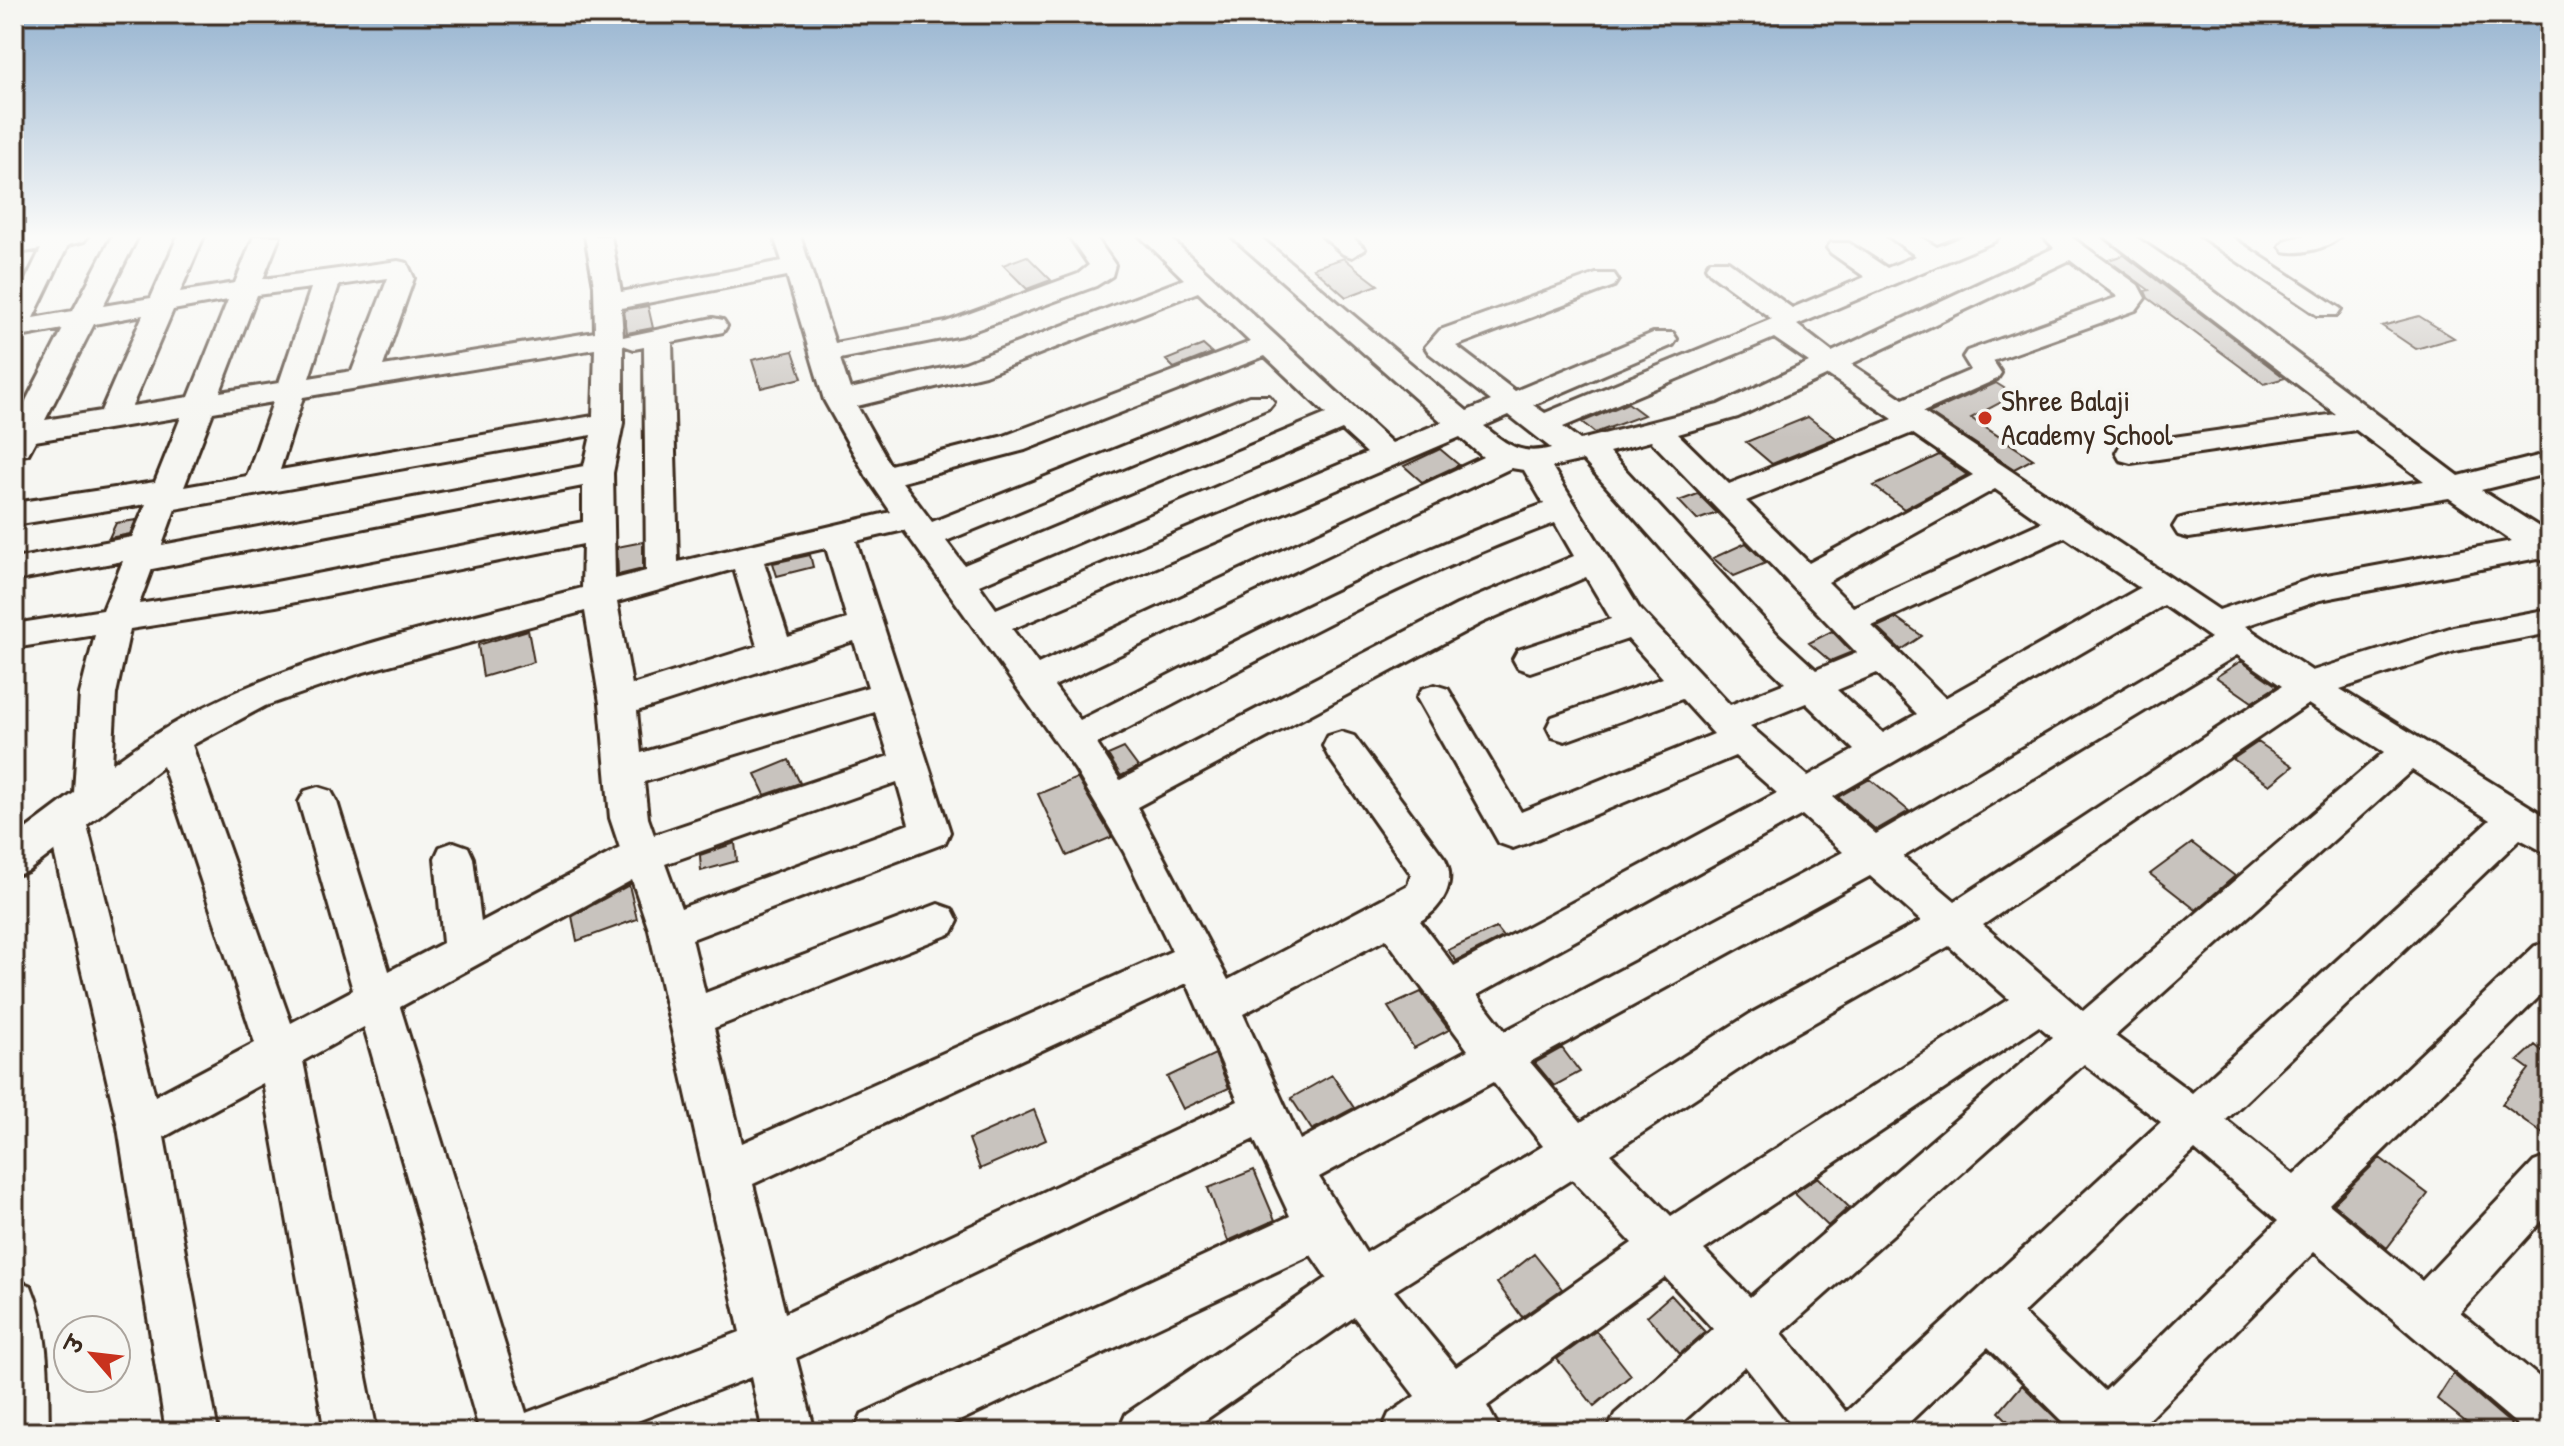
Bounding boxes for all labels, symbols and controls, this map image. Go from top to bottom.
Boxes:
place label: Shree Balaji Academy School [2001,380,2173,454]
marker: Shree Balaji Academy School [1976,409,1994,427]
north arrow [52,1314,132,1394]
text: उ [57,1329,92,1360]

